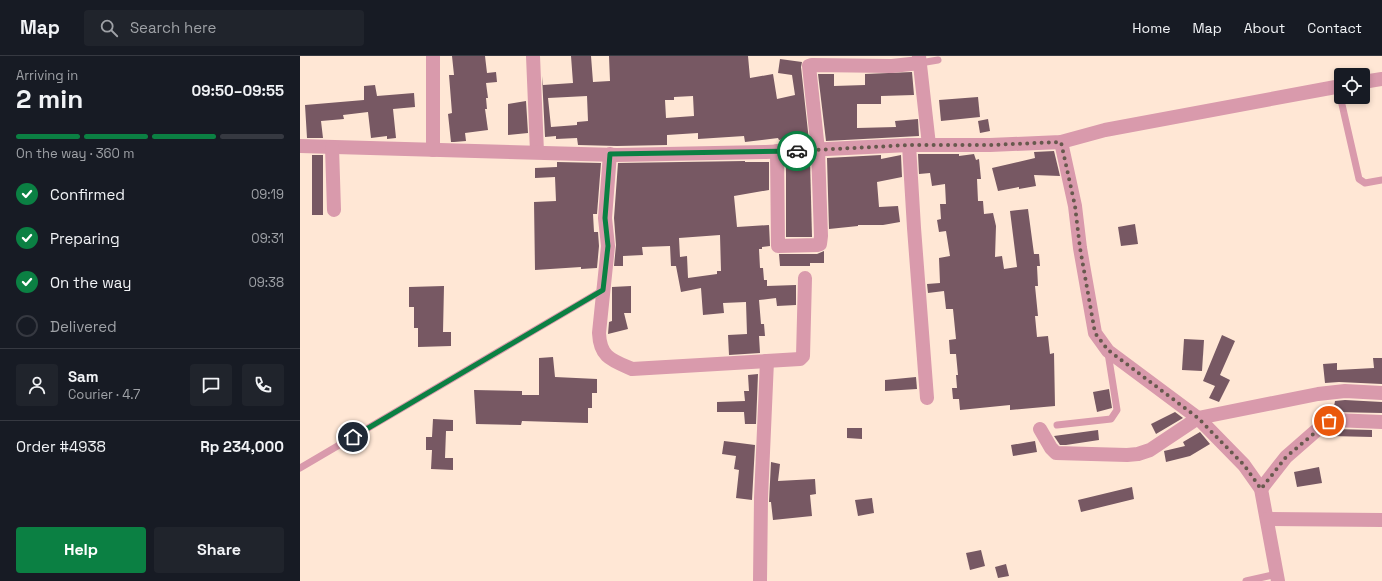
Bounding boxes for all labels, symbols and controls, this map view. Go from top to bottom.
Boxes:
search box [84,10,364,46]
text: Map [20,15,60,40]
icon: search [98,17,120,39]
text: Search here [130,18,216,37]
text: Home [1132,19,1170,37]
text: Map [1192,19,1222,37]
text: About [1244,19,1285,37]
text: Contact [1307,19,1362,37]
text: Arriving in [16,67,78,84]
map controls [1334,68,1370,104]
button: locate [1334,68,1370,104]
text: 09:50–09:55 [192,81,284,100]
text: 2 min [16,82,83,116]
courier [777,131,817,171]
icon: car [786,140,808,162]
text: On the way · 360 m [16,145,134,162]
icon: check [16,183,38,205]
text: Confirmed [50,185,125,204]
text: 09:19 [251,186,284,203]
icon: check [16,227,38,249]
text: Preparing [50,229,120,248]
text: 09:31 [251,230,284,247]
icon: check [16,271,38,293]
text: On the way [50,273,131,292]
text: 09:38 [248,274,284,291]
text: Delivered [50,317,117,336]
button: person [16,364,58,406]
button: chat [190,364,232,406]
button: phone [242,364,284,406]
text: Sam [68,367,99,386]
text: Courier · 4.7 [68,386,140,403]
pin [1312,404,1346,438]
icon: bag [1318,410,1340,432]
pin [336,420,370,454]
icon: home [342,426,364,448]
text: Order #4938 [16,437,106,456]
text: Rp 234,000 [200,437,284,456]
button: Help [16,527,146,573]
button: Share [154,527,284,573]

